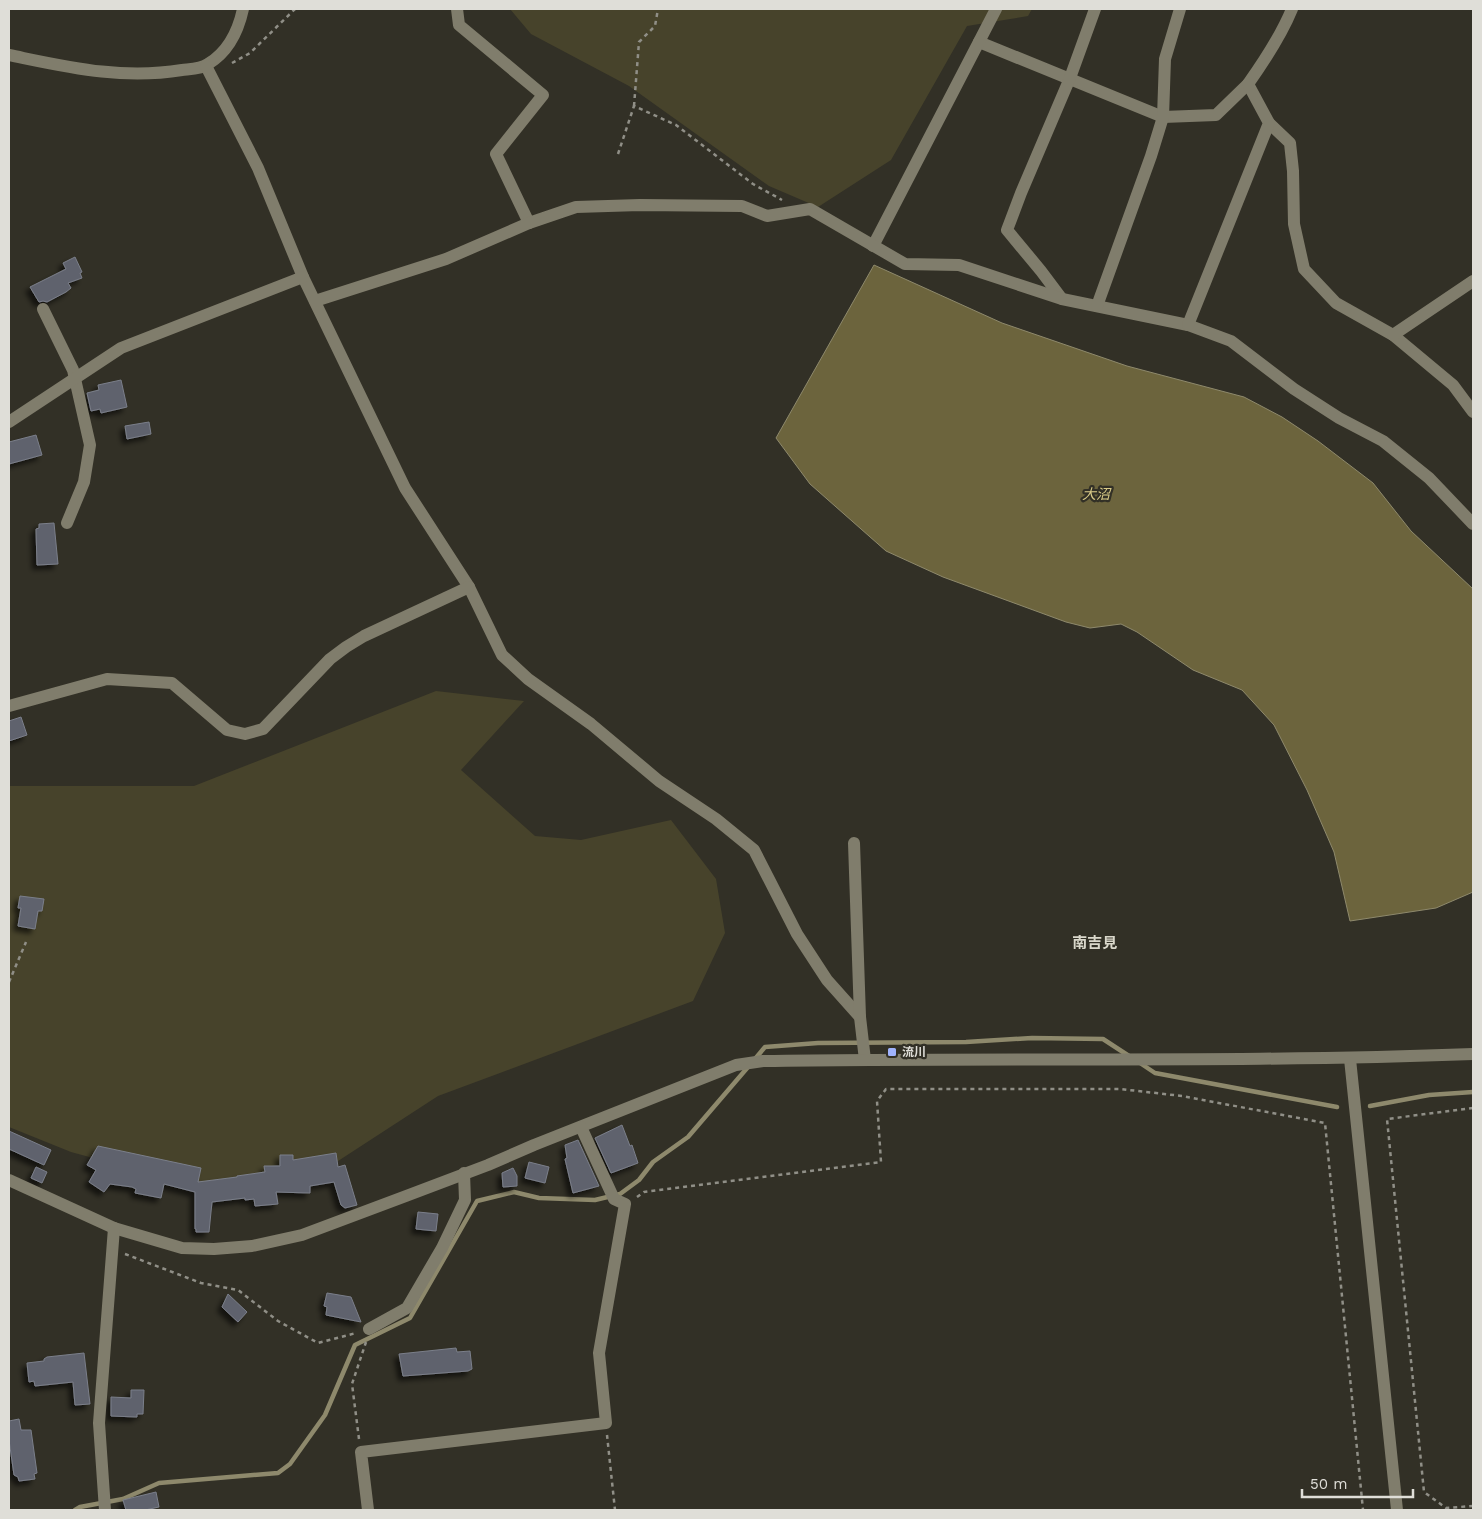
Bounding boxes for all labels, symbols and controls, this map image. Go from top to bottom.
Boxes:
water label: 大沼 [1082,486,1112,502]
district label: 南吉見 [1072,934,1118,952]
place label: 流川 [902,1045,926,1059]
marker: 流川 [886,1046,898,1058]
scale bar [1302,1466,1413,1498]
text: 50 m [1310,1475,1347,1493]

